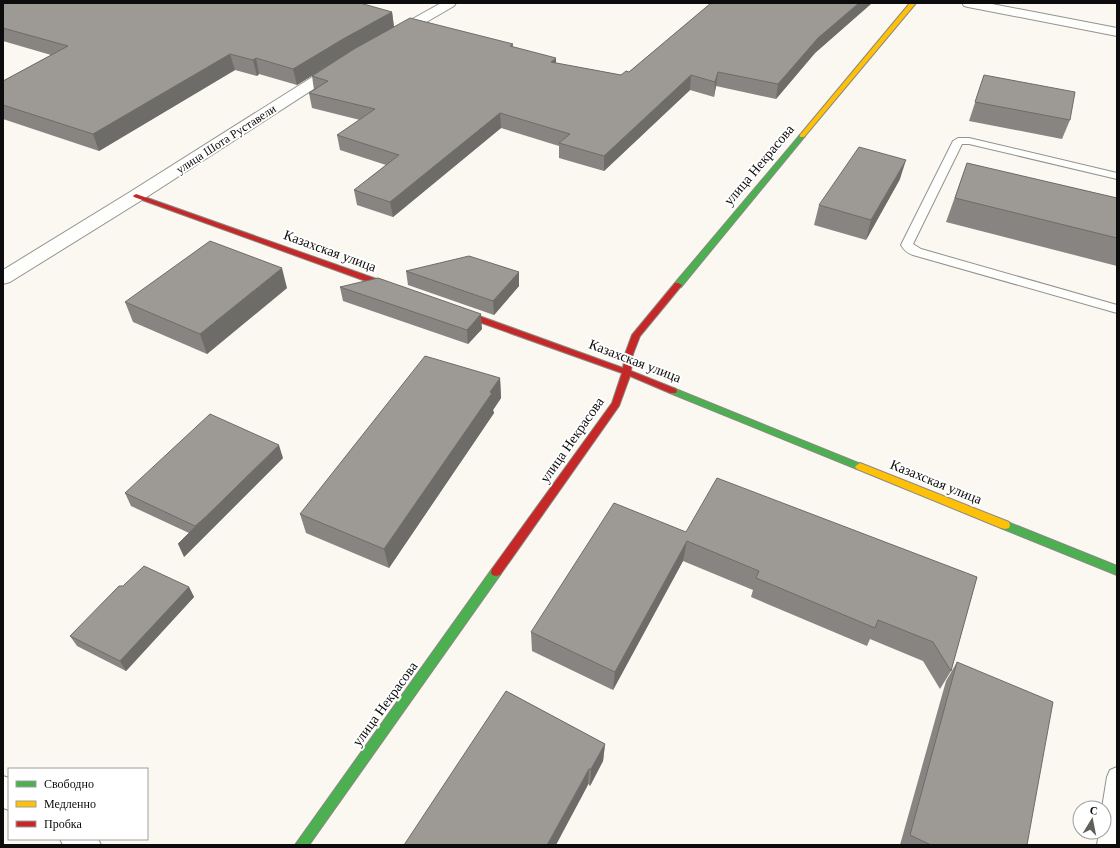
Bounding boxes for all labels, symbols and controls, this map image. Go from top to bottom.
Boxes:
street label: улица Шота Руставели [173,101,279,177]
street label: улица Некрасова [721,121,797,208]
street label: Казахская улица [282,227,379,275]
street label: Казахская улица [587,337,684,386]
street label: улица Некрасова [537,394,607,485]
street label: Казахская улица [888,457,985,507]
street label: улица Некрасова [349,658,421,749]
legend [8,768,148,840]
text: Свободно [44,777,94,791]
text: Медленно [44,797,96,811]
north arrow [1072,800,1112,840]
text: С [1089,804,1099,817]
text: Пробка [44,817,82,831]

